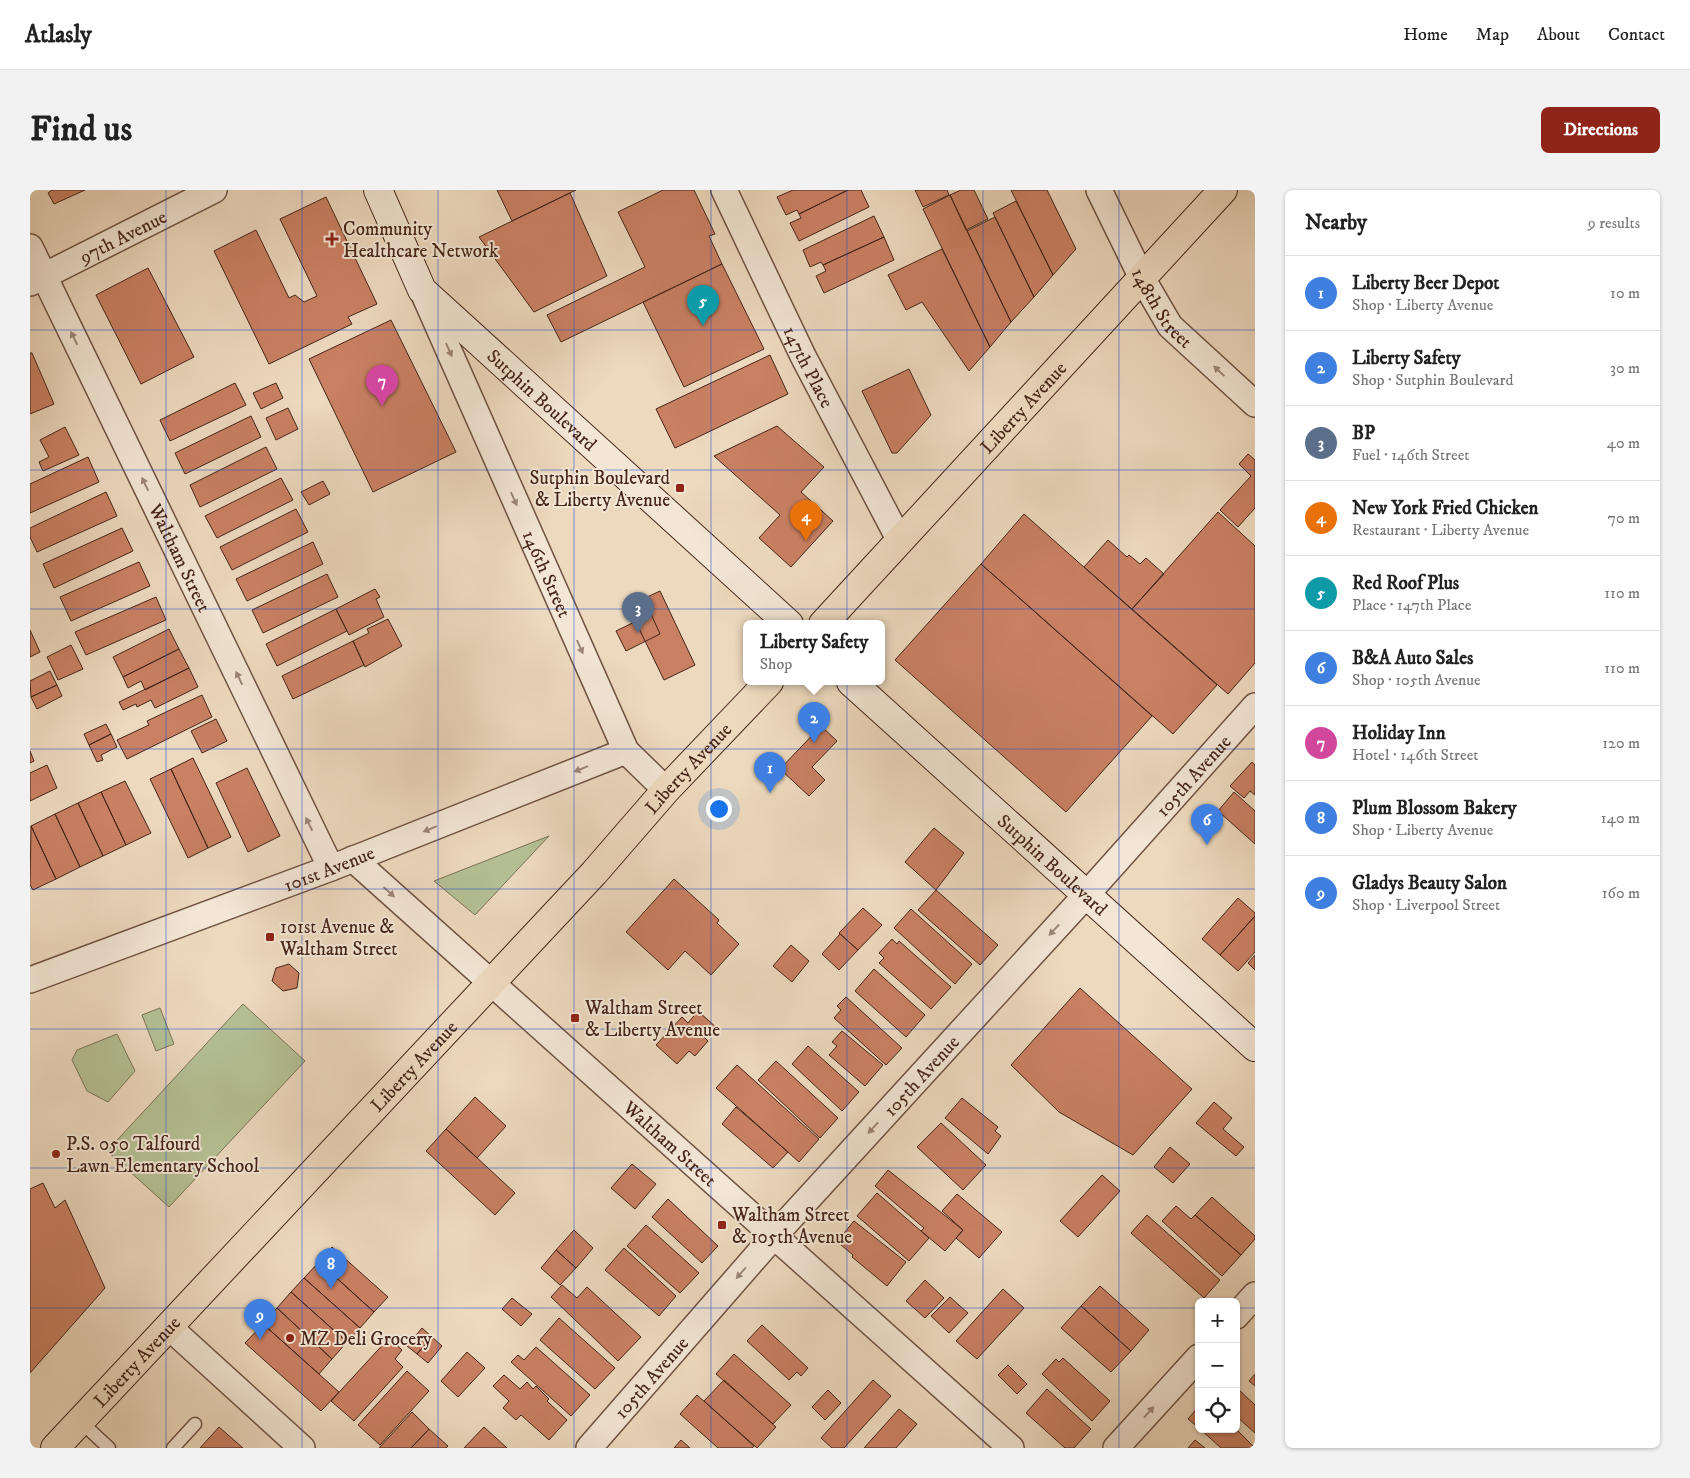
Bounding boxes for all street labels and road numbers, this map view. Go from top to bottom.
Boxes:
street label: 97th Avenue [75,206,171,269]
street label: 148th Street [1126,264,1196,354]
street label: 147th Place [778,323,838,412]
street label: Sutphin Boulevard [482,345,601,457]
street label: Liberty Avenue [976,357,1072,459]
street label: Waltham Street [143,499,215,616]
street label: 146th Street [517,527,575,621]
street label: Liberty Avenue [641,718,737,819]
street label: 105th Avenue [1152,731,1237,822]
street label: Sutphin Boulevard [992,810,1112,921]
street label: 101st Avenue [281,842,378,898]
street label: Liberty Avenue [366,1016,463,1117]
street label: 105th Avenue [879,1031,965,1122]
street label: Waltham Street [617,1096,721,1192]
street label: Liberty Avenue [89,1312,186,1413]
street label: 105th Avenue [610,1332,694,1424]

